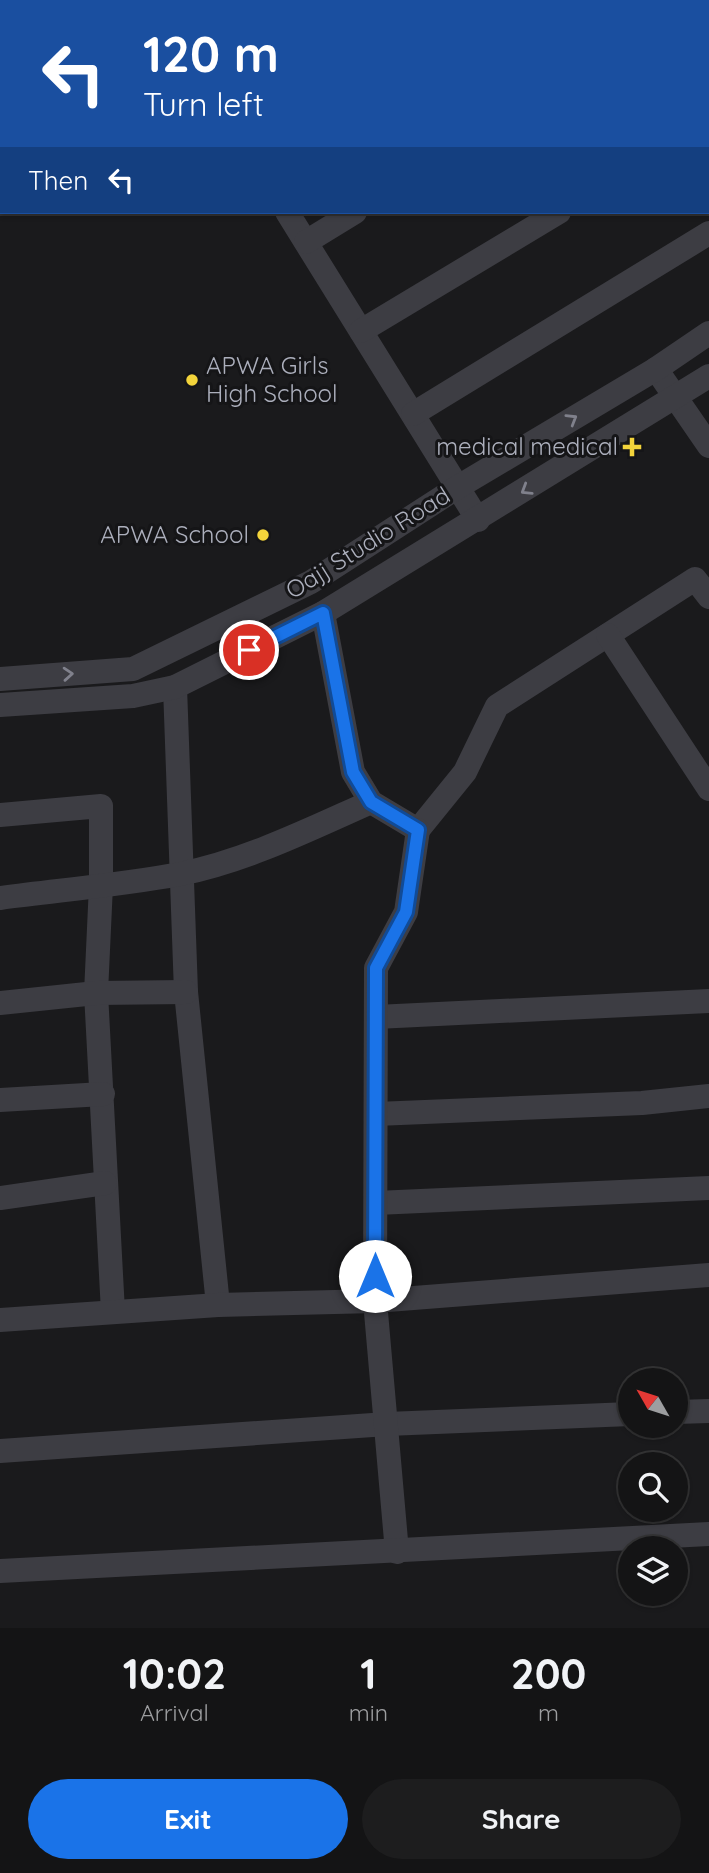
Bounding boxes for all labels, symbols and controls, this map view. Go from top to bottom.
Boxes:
text: 120 m [143,23,279,84]
icon: left [28,28,119,119]
text: Turn left [143,84,264,124]
icon: left [102,161,140,199]
text: Then [28,164,88,197]
place label: APWA Girls High School [206,350,338,408]
marker: APWA Girls High School [184,372,200,388]
one-way arrow [564,415,577,428]
place label: medical medical [436,431,618,461]
marker: medical medical [624,439,640,455]
street label: Oajj Studio Road [280,480,455,605]
one-way arrow [521,482,534,495]
place label: APWA School [100,519,249,549]
marker: APWA School [255,527,271,543]
pin [219,620,279,680]
icon: arrive [230,631,268,669]
one-way arrow [63,667,74,682]
position arrow [338,1239,412,1313]
north arrow [618,1368,688,1438]
map controls [618,1368,688,1606]
button: search [618,1452,688,1522]
button: layers [618,1536,688,1606]
text: 10:02 [123,1647,226,1700]
text: 1 [360,1647,377,1700]
text: 200 [511,1647,586,1700]
text: Arrival [140,1698,209,1727]
text: min [349,1698,388,1727]
text: m [538,1698,559,1727]
button: Exit [28,1779,348,1859]
button: Share [362,1779,681,1859]

